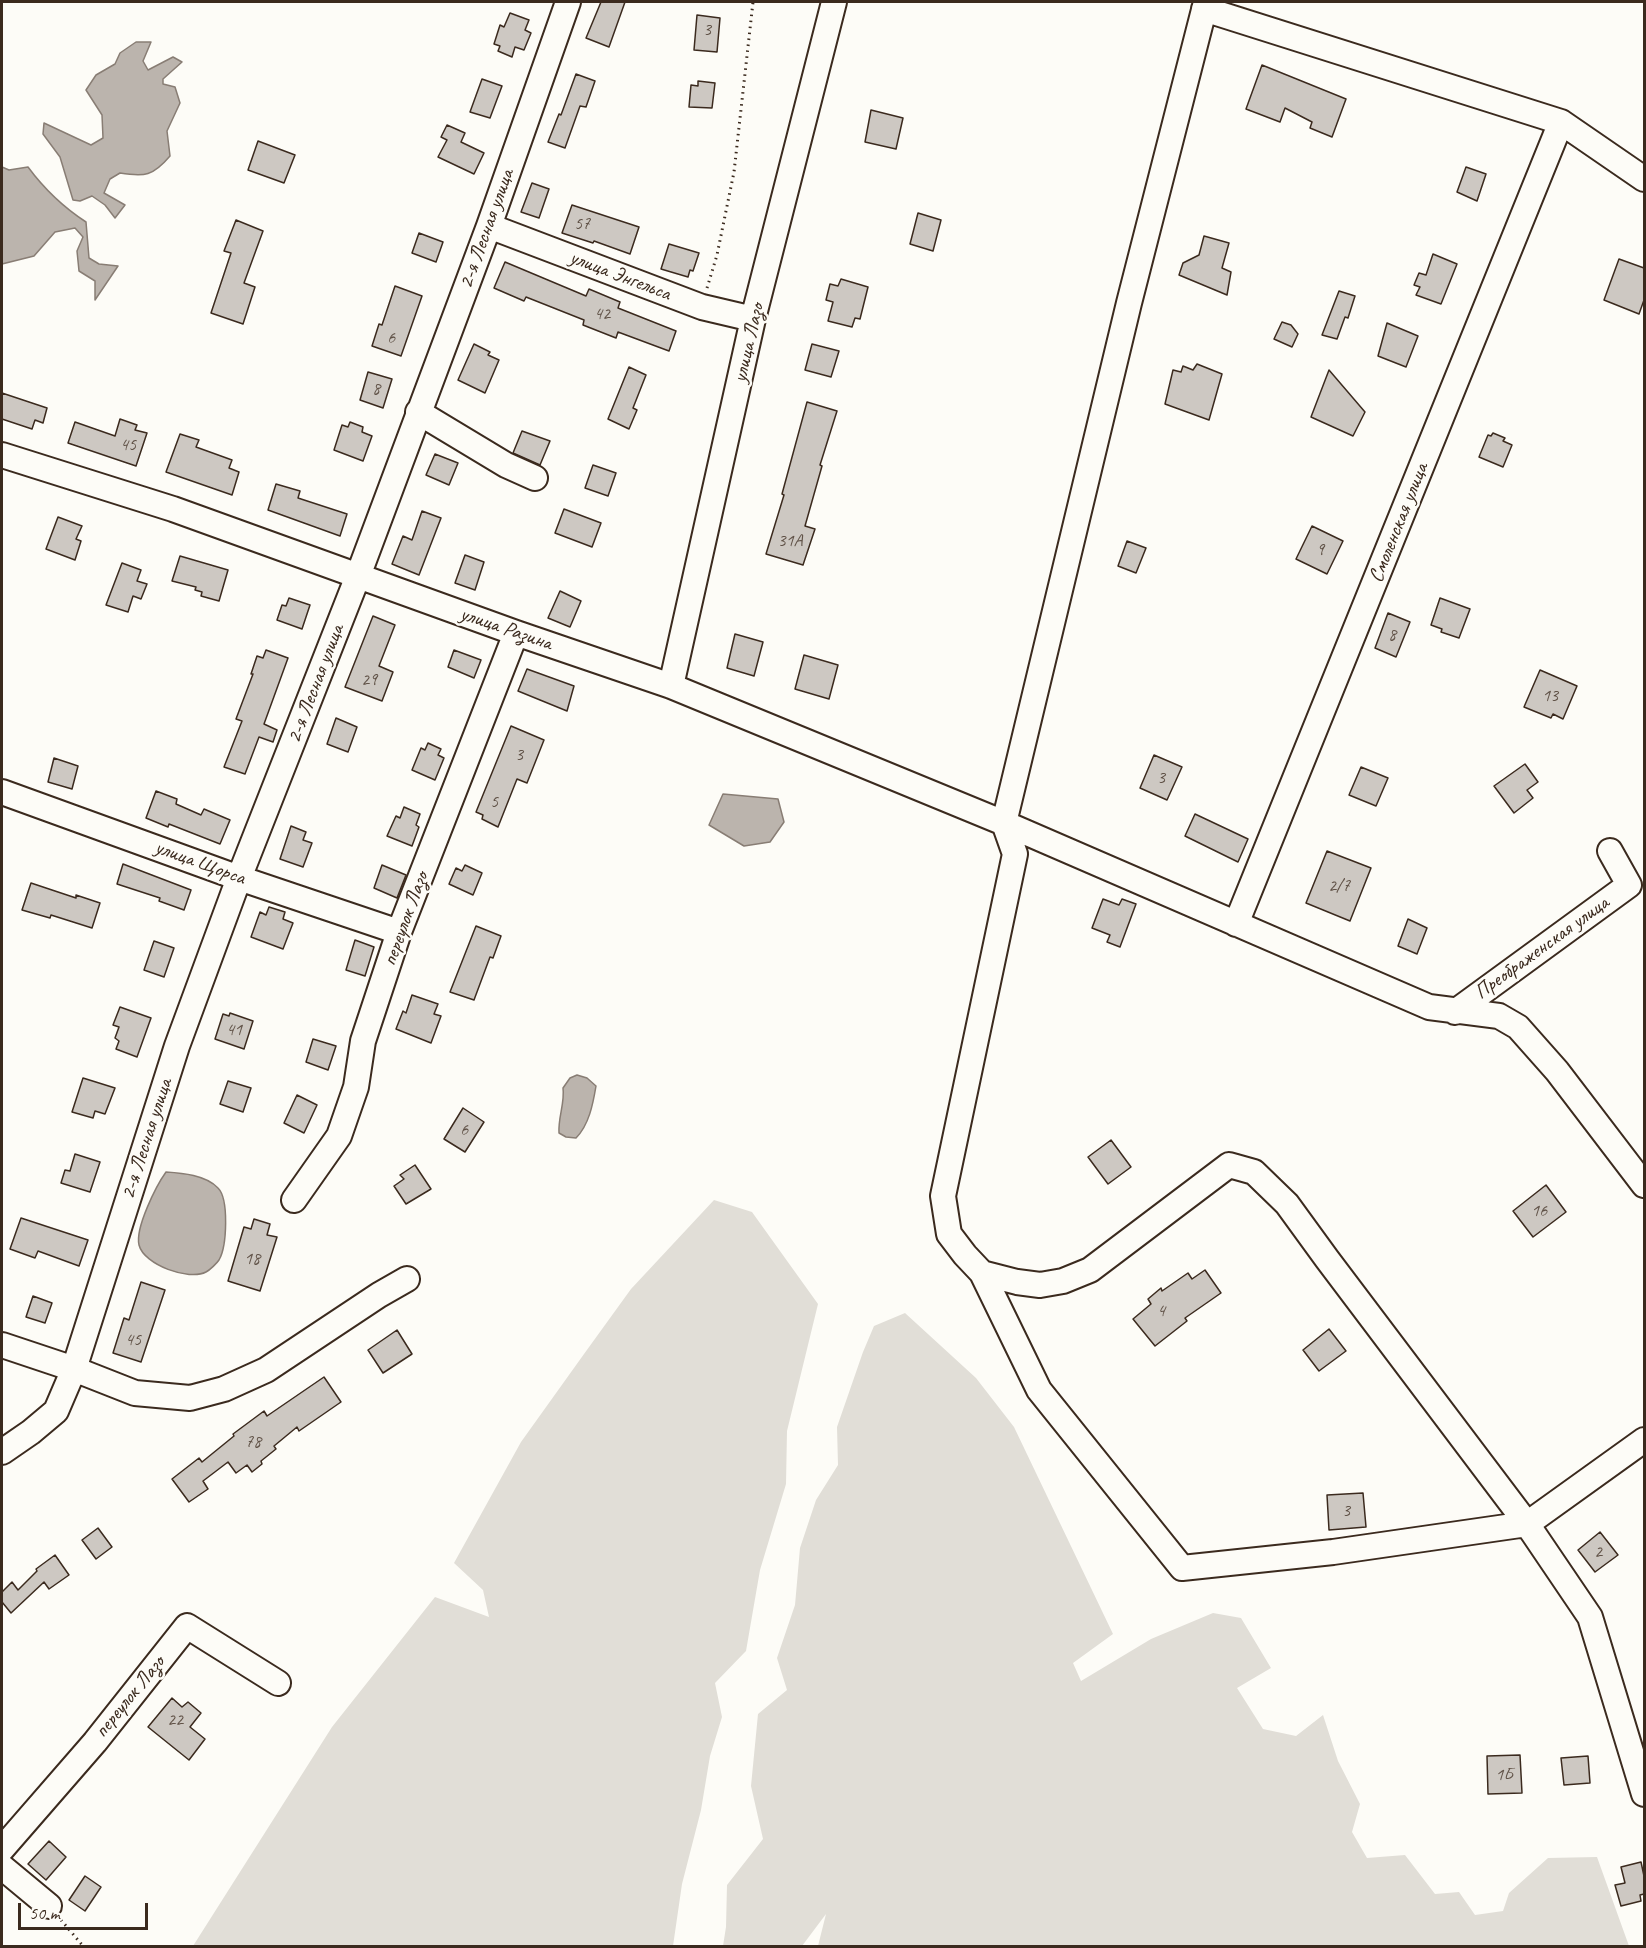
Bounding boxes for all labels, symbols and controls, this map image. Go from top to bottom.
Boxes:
house number: 3 [703,19,711,41]
street label: 2-я Лесная улица [454,166,520,292]
house number: 57 [574,213,590,235]
street label: улица Энгельса [566,245,674,307]
street label: улица Лазо [728,301,770,385]
house number: 42 [594,303,610,325]
house number: 6 [387,327,395,349]
house number: 8 [372,378,380,400]
house number: 45 [120,434,136,456]
street label: Смоленская улица [1364,460,1434,586]
house number: 31А [777,530,803,552]
house number: 9 [1316,539,1324,561]
street label: улица Разина [457,602,555,656]
street label: 2-я Лесная улица [282,621,350,747]
house number: 8 [1388,624,1396,646]
house number: 29 [361,669,377,691]
house number: 13 [1542,685,1558,707]
house number: 3 [515,744,523,766]
house number: 3 [1157,767,1165,789]
house number: 5 [490,791,498,813]
street label: улица Щорса [151,835,249,891]
street label: переулок Лазо [377,868,435,970]
house number: 2/7 [1328,875,1350,897]
street label: Преображенская улица [1470,891,1614,1005]
house number: 41 [226,1019,242,1041]
street label: 2-я Лесная улица [116,1076,178,1202]
house number: 6 [460,1119,468,1141]
house number: 16 [1531,1200,1547,1222]
house number: 18 [244,1248,260,1270]
house number: 4 [1157,1300,1165,1322]
house number: 45 [125,1329,141,1351]
house number: 78 [245,1431,261,1453]
house number: 3 [1342,1500,1350,1522]
house number: 2 [1594,1541,1602,1563]
street label: переулок Лазо [89,1651,171,1743]
house number: 22 [167,1709,183,1731]
house number: 1Б [1495,1764,1513,1786]
scale bar [21,1891,152,1929]
text: 50 m [29,1902,60,1924]

